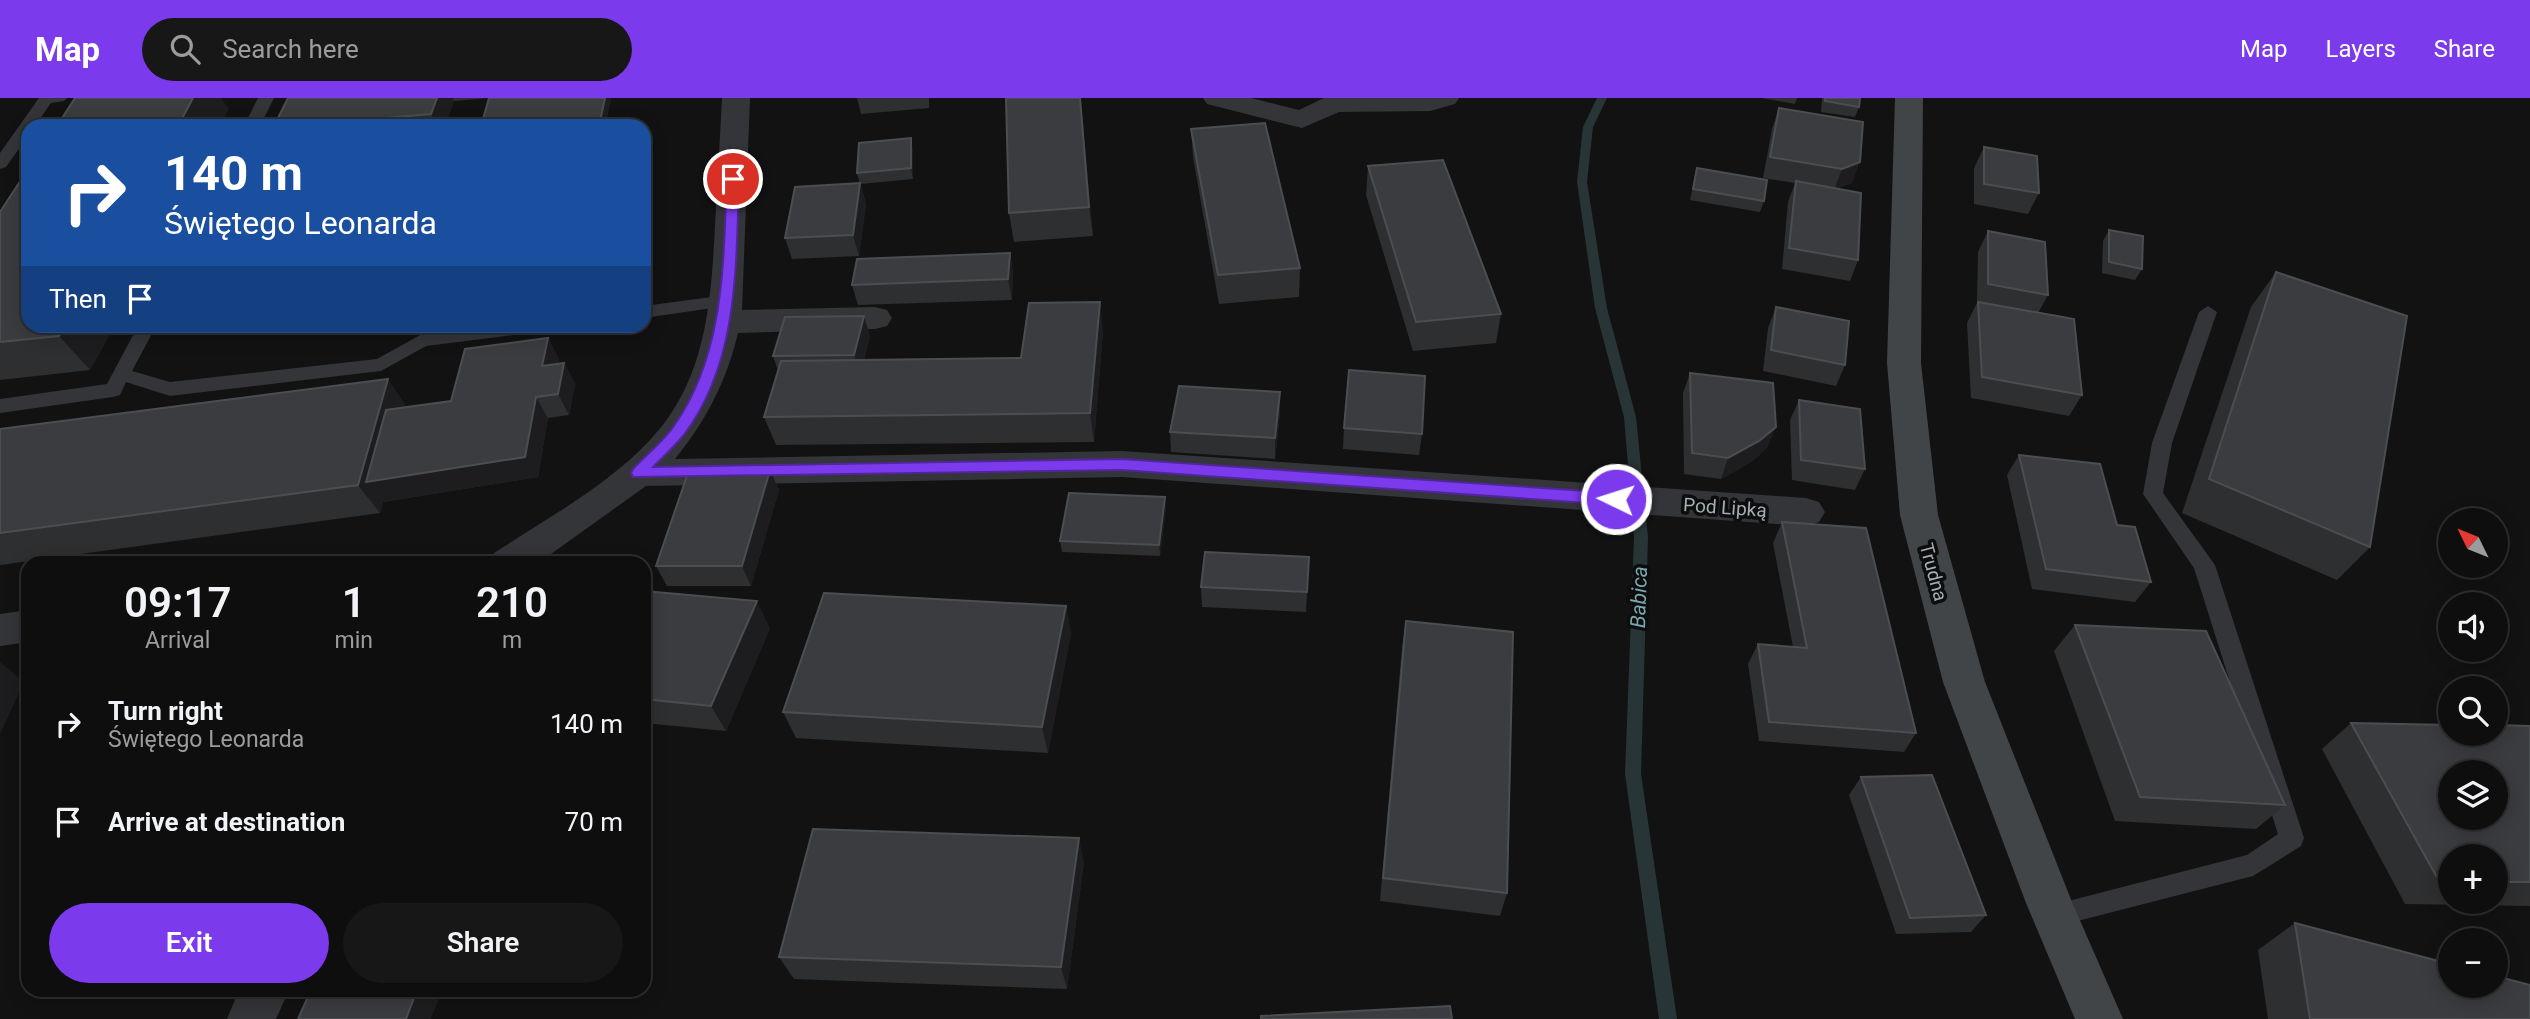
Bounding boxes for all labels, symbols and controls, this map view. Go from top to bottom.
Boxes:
search box [142,18,632,81]
text: Map [35,30,100,69]
icon: search [166,30,204,68]
text: Search here [222,34,359,64]
text: Map [2240,35,2288,63]
text: Layers [2326,35,2396,63]
text: Share [2434,35,2495,63]
text: 140 m [164,145,303,202]
icon: right [49,147,140,238]
pin [703,149,763,209]
icon: arrive [714,160,752,198]
text: Świętego Leonarda [164,204,437,242]
icon: arrive [121,280,159,318]
text: Then [49,284,107,314]
position arrow [1579,462,1653,536]
street label: Pod Lipką [1682,493,1767,522]
north arrow [2438,508,2508,578]
map controls [2438,508,2508,998]
street label: Trudna [1915,541,1952,604]
water label: Babica [1626,566,1652,628]
text: 09:17 [124,578,231,627]
text: 1 [342,578,366,627]
text: 210 [476,578,548,627]
button: sound [2438,592,2508,662]
text: Arrival [145,627,210,654]
text: min [334,627,373,654]
text: m [502,627,522,654]
button: search [2438,676,2508,746]
text: Turn right [108,696,223,726]
icon: right [49,705,87,743]
text: 140 m [550,709,623,739]
text: Świętego Leonarda [108,726,304,753]
button: layers [2438,760,2508,830]
icon: arrive [49,803,87,841]
text: Arrive at destination [108,807,345,837]
text: 70 m [565,807,623,837]
button: + [2438,844,2508,914]
button: Exit [49,903,329,983]
button: Share [343,903,623,983]
button: − [2438,928,2508,998]

